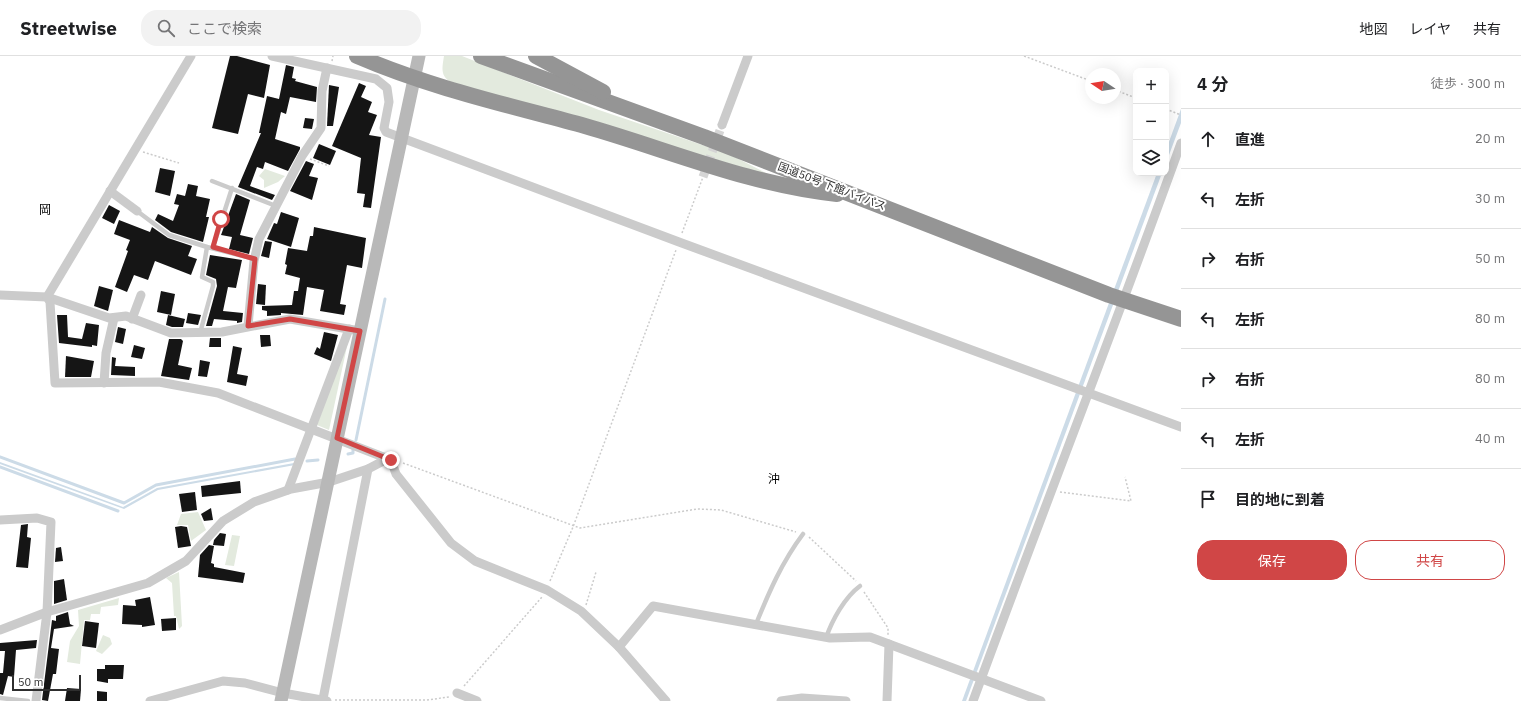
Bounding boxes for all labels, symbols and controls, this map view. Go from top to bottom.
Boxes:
search box [141,10,421,46]
text: Streetwise [20,16,117,40]
icon: search [155,17,177,39]
text: ここで検索 [187,19,262,38]
text: 地図 [1359,20,1387,38]
text: レイヤ [1409,20,1451,38]
text: 共有 [1473,20,1501,38]
north arrow [1085,68,1121,104]
map controls [1133,68,1169,176]
button: + [1133,68,1169,104]
text: 4 分 [1197,73,1228,95]
text: 徒歩 · 300 m [1431,75,1505,92]
button: − [1133,104,1169,140]
icon: ahead [1197,128,1219,150]
text: 直進 [1235,130,1265,149]
text: 20 m [1475,130,1505,147]
button: layers [1133,140,1169,176]
street label: 国道50号 下館バイパス [776,159,888,213]
icon: left [1197,188,1219,210]
text: 左折 [1235,190,1265,209]
text: 30 m [1475,190,1505,207]
district label: 岡 [39,202,51,217]
route start [212,210,230,228]
icon: right [1197,248,1219,270]
text: 右折 [1235,250,1265,269]
text: 50 m [1475,250,1505,267]
icon: left [1197,308,1219,330]
text: 左折 [1235,310,1265,329]
text: 80 m [1475,310,1505,327]
icon: right [1197,368,1219,390]
text: 右折 [1235,370,1265,389]
text: 80 m [1475,370,1505,387]
icon: left [1197,428,1219,450]
text: 左折 [1235,430,1265,449]
text: 40 m [1475,430,1505,447]
route end [382,451,400,469]
district label: 沖 [768,471,780,486]
icon: arrive [1197,488,1219,510]
text: 目的地に到着 [1235,490,1325,509]
button: 保存 [1197,540,1347,580]
button: 共有 [1355,540,1505,580]
scale bar [12,673,81,692]
text: 50 m [18,675,43,689]

